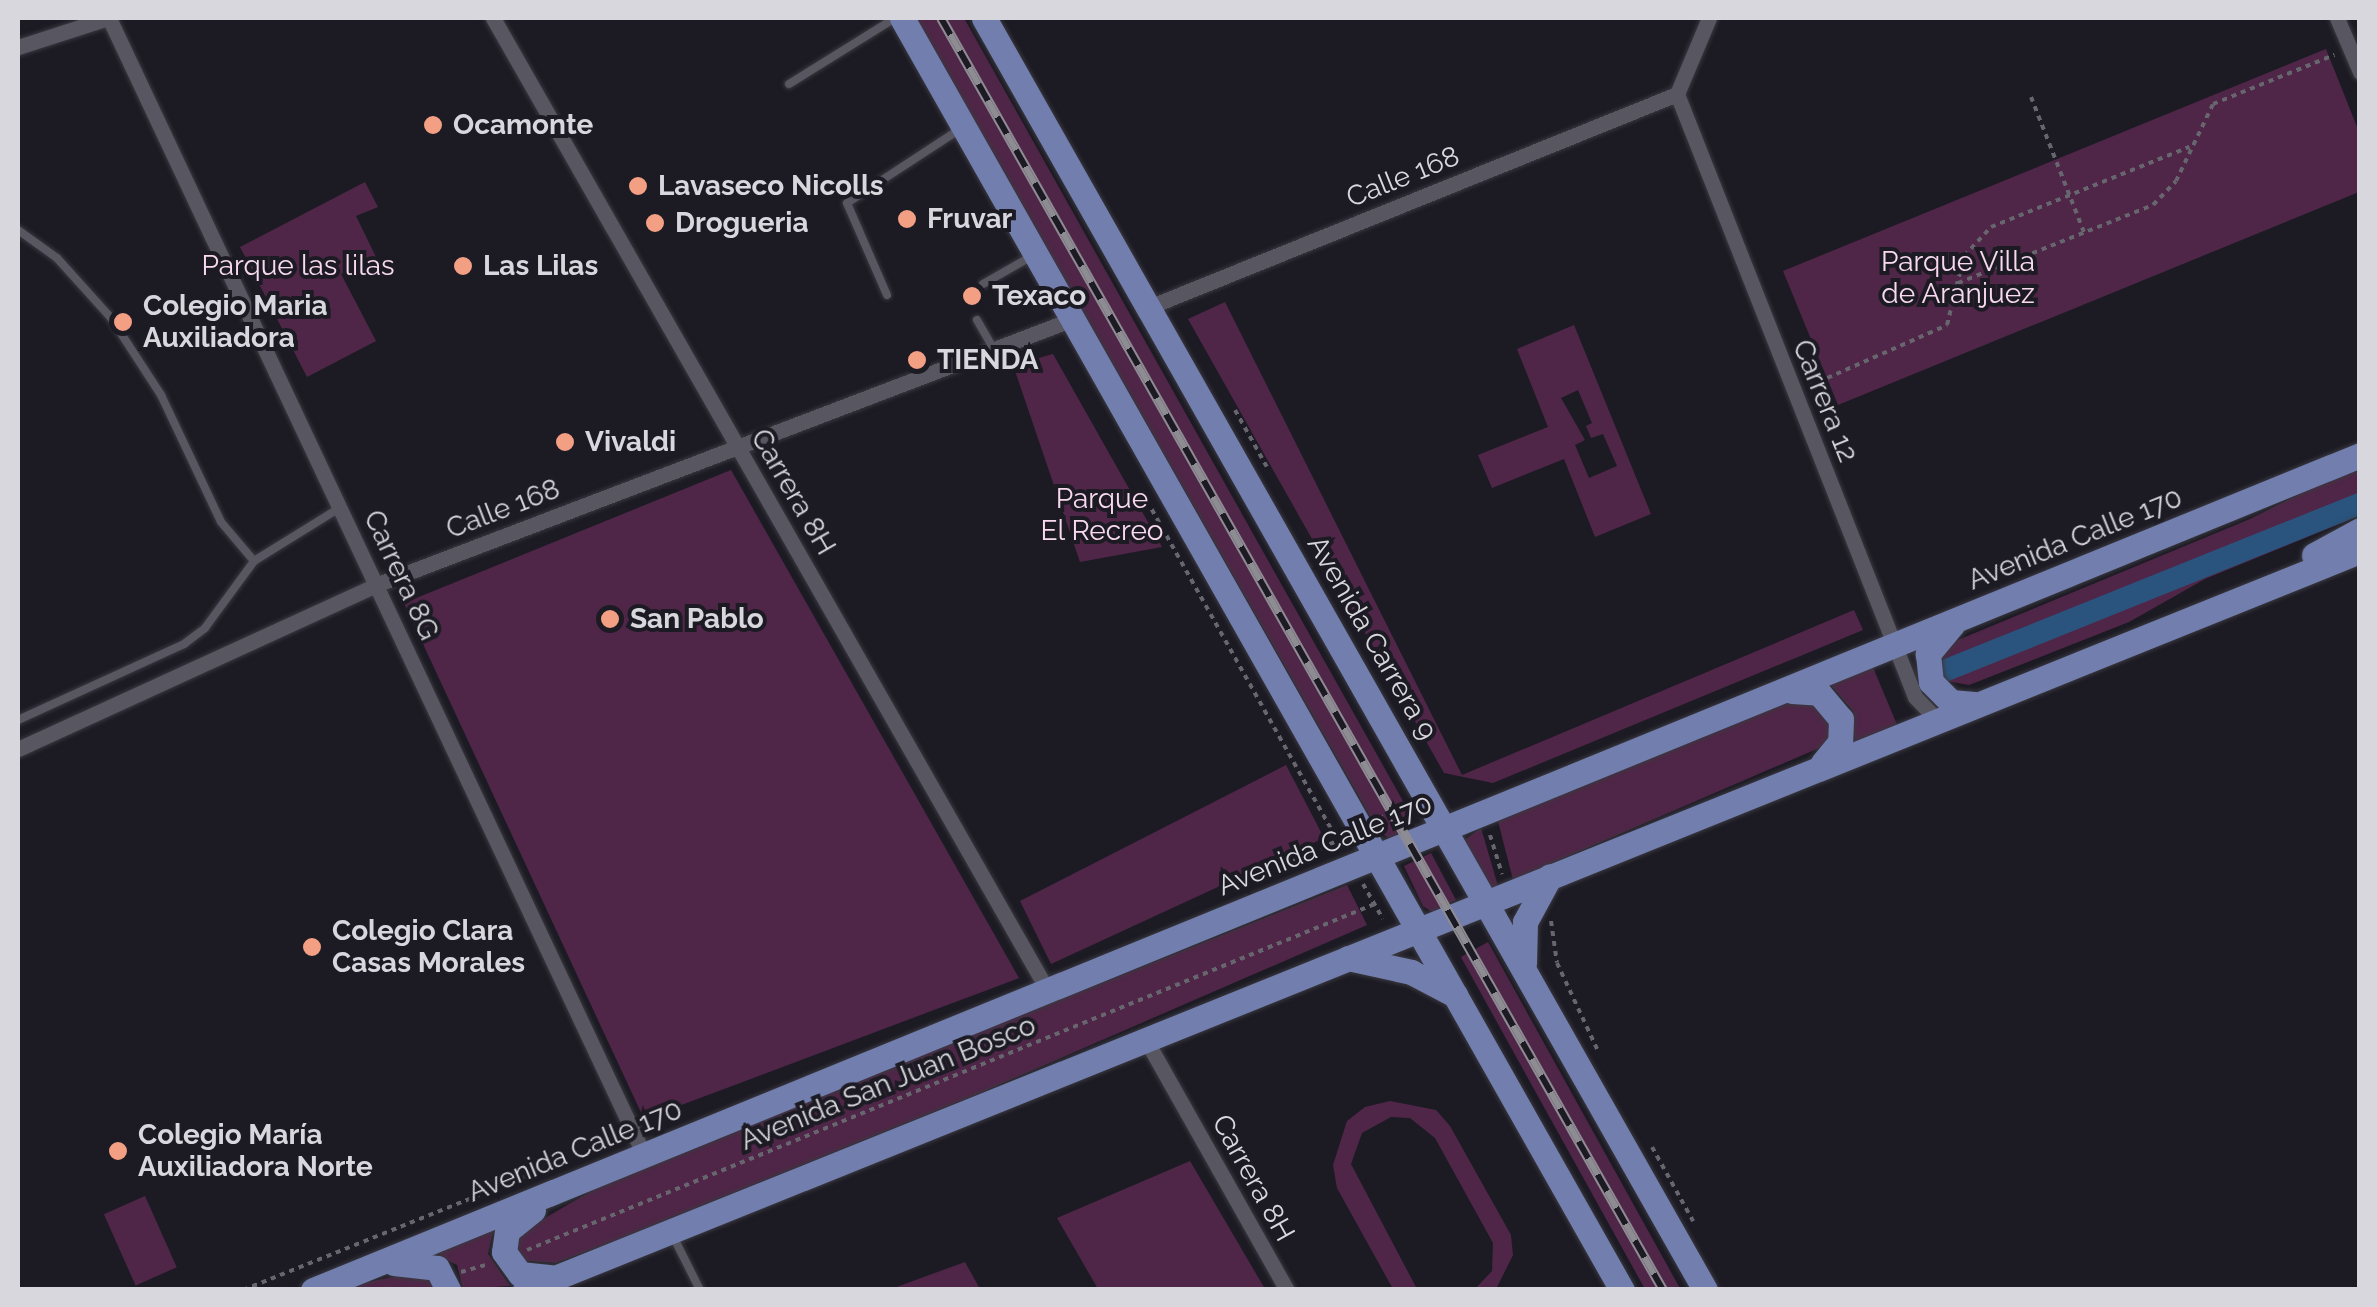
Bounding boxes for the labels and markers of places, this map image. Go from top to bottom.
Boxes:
place label: Ocamonte [453,108,593,142]
marker: Ocamonte [422,114,444,136]
place label: Lavaseco Nicolls [658,169,884,203]
marker: Lavaseco Nicolls [627,175,649,197]
place label: Fruvar [927,202,1012,236]
place label: Drogueria [675,206,808,240]
marker: Fruvar [896,208,918,230]
marker: Drogueria [644,212,666,234]
place label: Las Lilas [483,249,598,283]
marker: Las Lilas [452,255,474,277]
place label: Texaco [992,279,1086,313]
marker: Texaco [961,285,983,307]
place label: Colegio Maria Auxiliadora [143,289,328,355]
marker: Colegio Maria Auxiliadora [112,311,134,333]
place label: TIENDA [937,343,1039,377]
marker: TIENDA [906,349,928,371]
place label: Vivaldi [585,425,676,459]
marker: Vivaldi [554,431,576,453]
place label: San Pablo [630,602,764,636]
marker: San Pablo [599,608,621,630]
place label: Colegio Clara Casas Morales [332,914,525,980]
marker: Colegio Clara Casas Morales [301,936,323,958]
place label: Colegio María Auxiliadora Norte [138,1118,373,1184]
marker: Colegio María Auxiliadora Norte [107,1140,129,1162]

